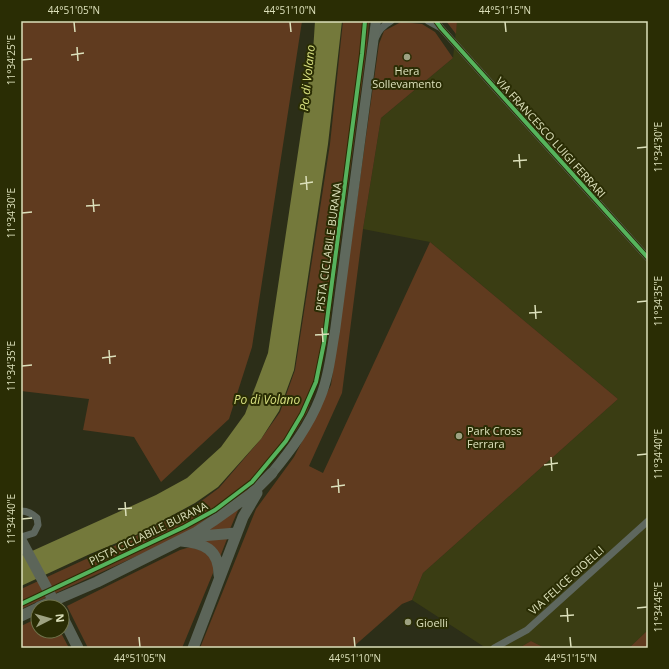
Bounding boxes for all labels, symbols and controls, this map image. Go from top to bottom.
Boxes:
text: 44°51'05"N [48,3,100,17]
text: 44°51'10"N [264,3,316,17]
text: 44°51'15"N [479,3,531,17]
text: 11°34'25"E [4,35,18,85]
water label: Po di Volano [295,44,319,112]
marker: Hera Sollevamento [402,52,412,62]
place label: Hera Sollevamento [372,63,442,91]
street label: VIA FRANCESCO LUIGI FERRARI [493,73,609,201]
text: 11°34'30"E [651,122,665,172]
street label: PISTA CICLABILE BURANA [312,181,344,313]
text: 11°34'30"E [4,188,18,238]
text: 11°34'35"E [651,276,665,326]
text: 11°34'35"E [4,341,18,391]
water label: Po di Volano [234,391,301,408]
place label: Park Cross Ferrara [467,423,521,451]
text: 11°34'40"E [651,429,665,479]
marker: Park Cross Ferrara [454,431,464,441]
text: 11°34'40"E [4,494,18,544]
street label: PISTA CICLABILE BURANA [86,498,210,568]
street label: VIA FELICE GIOELLI [525,542,607,618]
text: 11°34'45"E [651,582,665,632]
north arrow [30,599,70,639]
text: N [53,613,68,623]
place label: Gioelli [416,615,448,630]
marker: Gioelli [403,617,413,627]
text: 44°51'05"N [114,651,166,665]
text: 44°51'10"N [329,651,381,665]
text: 44°51'15"N [545,651,597,665]

